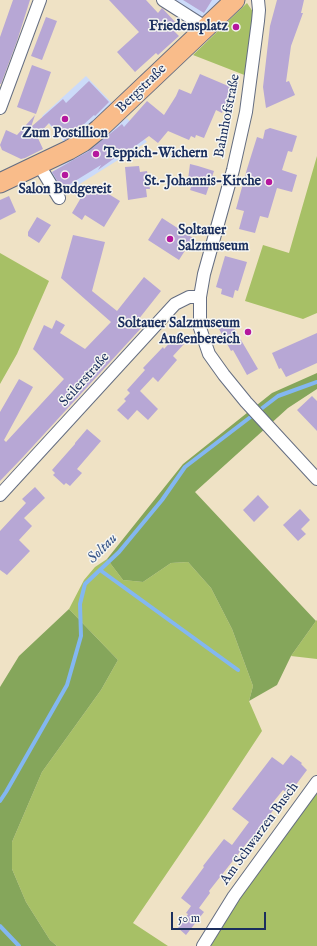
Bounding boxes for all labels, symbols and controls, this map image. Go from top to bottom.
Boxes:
place label: Friedensplatz [149,19,228,35]
marker: Friedensplatz [231,22,241,32]
street label: Bergstraße [114,61,170,117]
street label: Bahnhofstraße [212,73,244,159]
marker: Zum Postillion [60,114,70,124]
place label: Zum Postillion [22,126,108,142]
place label: Teppich-Wichern [104,146,208,162]
marker: Teppich-Wichern [91,149,101,159]
marker: Salon Budgereit [60,170,70,180]
place label: St.-Johannis-Kirche [144,174,261,190]
marker: St.-Johannis-Kirche [264,177,274,187]
place label: Salon Budgereit [18,182,112,198]
place label: Soltauer Salzmuseum [178,223,249,256]
marker: Soltauer Salzmuseum [165,234,175,244]
place label: Soltauer Salzmuseum Außenbereich [118,316,240,348]
marker: Soltauer Salzmuseum Außenbereich [243,327,253,337]
street label: Seilerstraße [56,349,114,411]
water label: Soltau [84,530,122,568]
street label: Am Schwarzen Busch [217,780,303,888]
scale bar [173,904,268,930]
text: 50 m [178,911,200,926]

